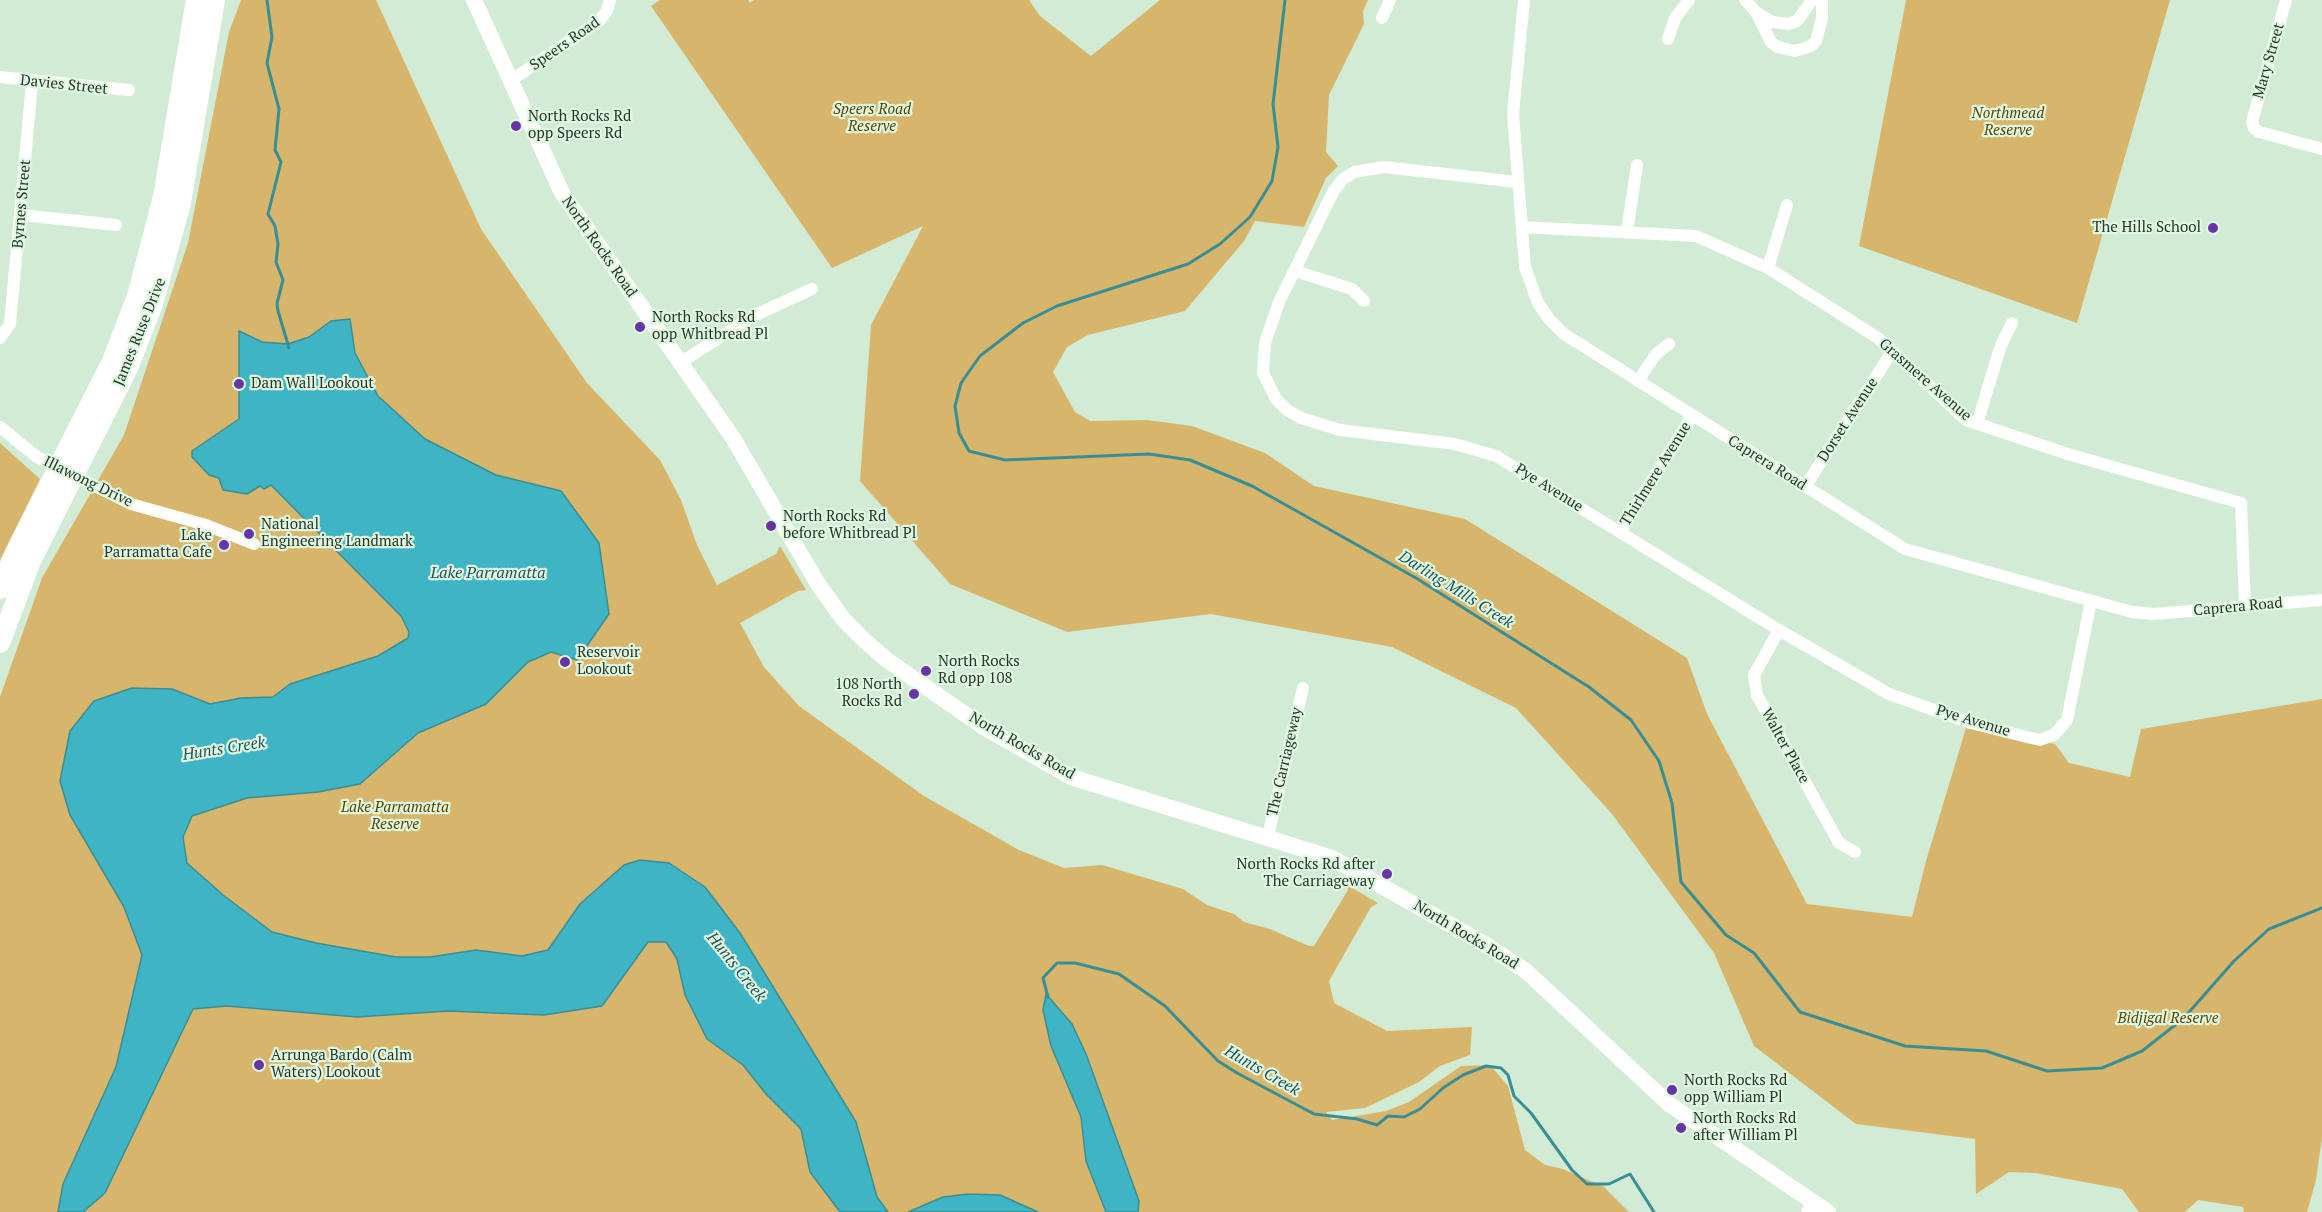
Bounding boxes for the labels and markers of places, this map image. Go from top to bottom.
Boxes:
place label: North Rocks Rd opp Speers Rd [528,108,631,143]
marker: North Rocks Rd opp Speers Rd [509,119,523,133]
place label: The Hills School [2092,219,2201,237]
marker: The Hills School [2206,221,2220,235]
place label: North Rocks Rd opp Whitbread Pl [652,309,768,344]
marker: North Rocks Rd opp Whitbread Pl [633,320,647,334]
place label: Dam Wall Lookout [251,375,374,393]
marker: Dam Wall Lookout [232,377,246,391]
place label: North Rocks Rd before Whitbread Pl [783,508,916,543]
place label: National Engineering Landmark [261,516,413,551]
marker: North Rocks Rd before Whitbread Pl [764,519,778,533]
place label: Lake Parramatta Cafe [104,527,212,562]
marker: National Engineering Landmark [242,527,256,541]
marker: Lake Parramatta Cafe [217,538,231,552]
place label: Reservoir Lookout [577,644,640,679]
place label: North Rocks Rd opp 108 [938,653,1020,688]
marker: Reservoir Lookout [558,655,572,669]
marker: North Rocks Rd opp 108 [919,664,933,678]
place label: 108 North Rocks Rd [835,676,902,711]
marker: 108 North Rocks Rd [907,687,921,701]
place label: North Rocks Rd after The Carriageway [1237,856,1375,891]
marker: North Rocks Rd after The Carriageway [1380,867,1394,881]
place label: Arrunga Bardo (Calm Waters) Lookout [271,1047,412,1082]
marker: Arrunga Bardo (Calm Waters) Lookout [252,1058,266,1072]
place label: North Rocks Rd opp William Pl [1684,1072,1787,1107]
marker: North Rocks Rd opp William Pl [1665,1083,1679,1097]
place label: North Rocks Rd after William Pl [1693,1110,1798,1145]
marker: North Rocks Rd after William Pl [1674,1121,1688,1135]

